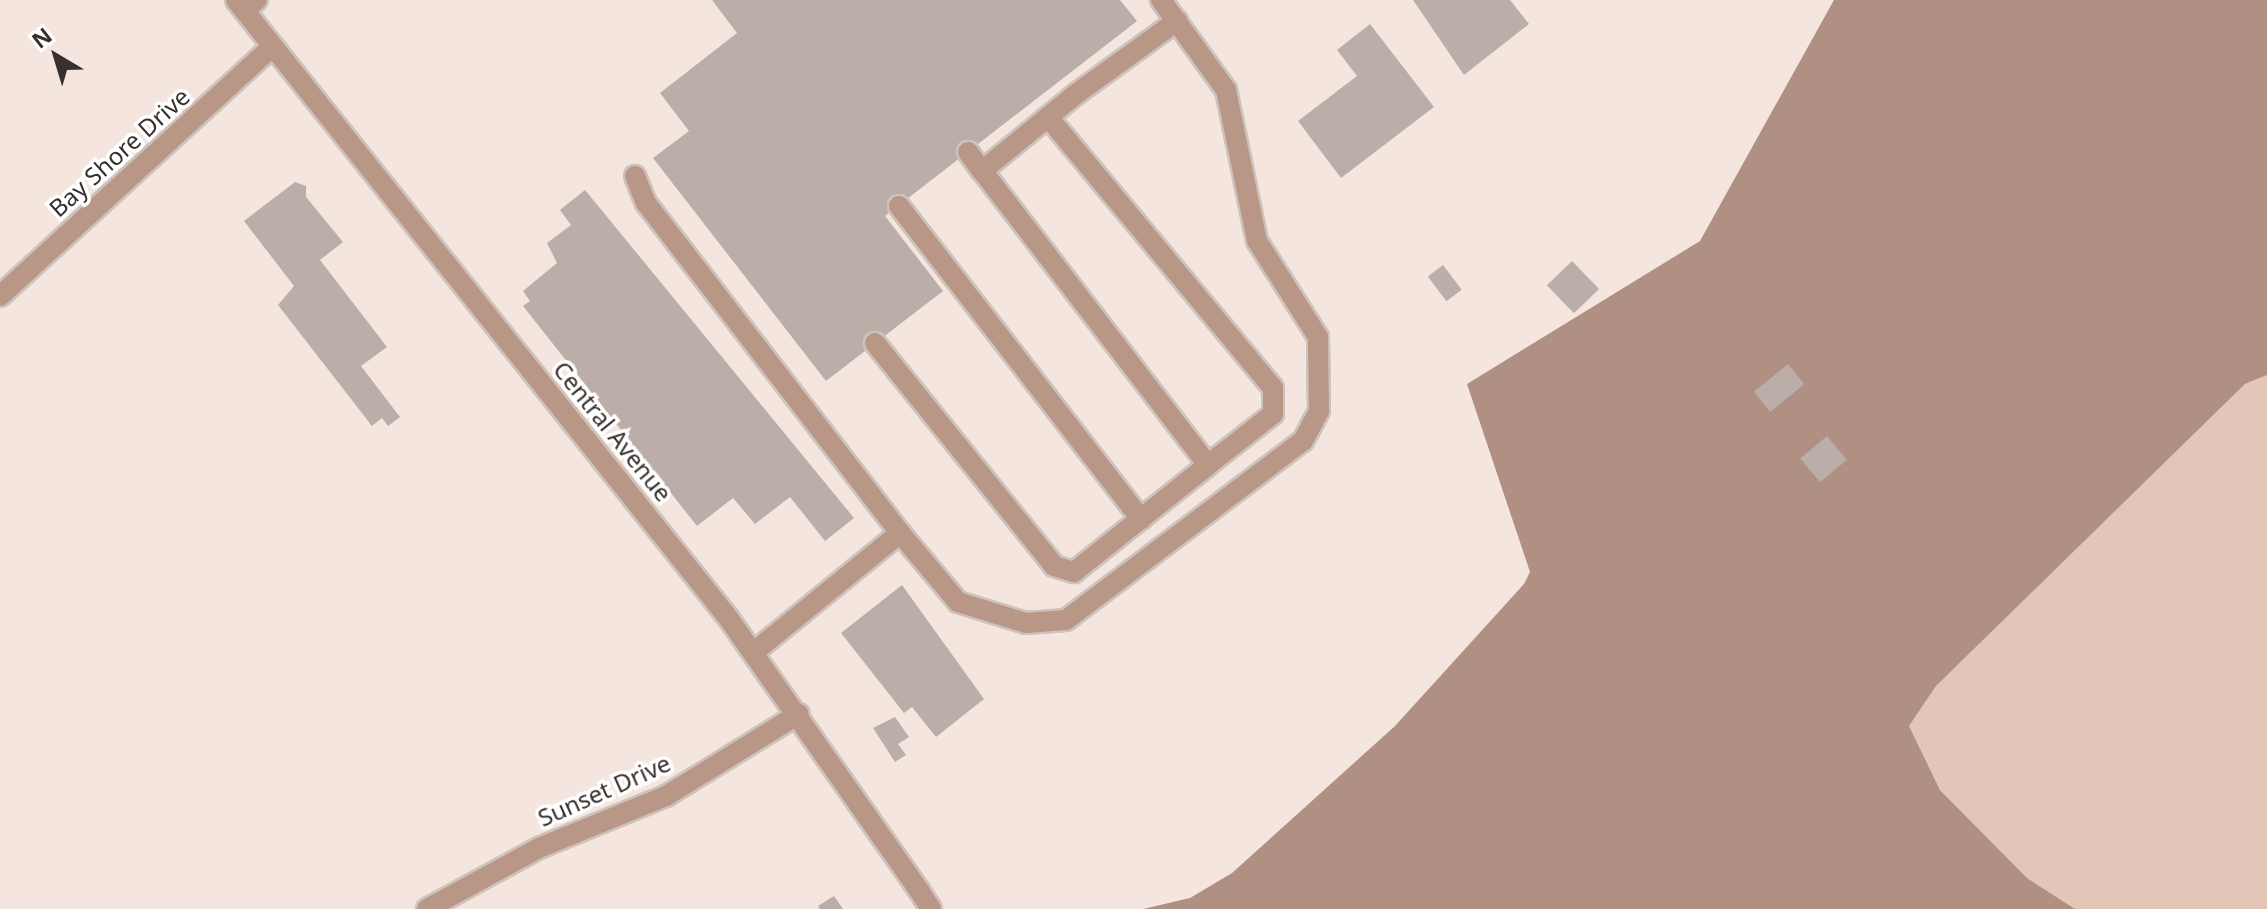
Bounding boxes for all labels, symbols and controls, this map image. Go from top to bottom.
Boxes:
north arrow [16,16,96,96]
text: N [25,20,58,54]
street label: Bay Shore Drive [43,82,195,222]
street label: Central Avenue [548,355,678,507]
street label: Sunset Drive [533,748,675,832]

